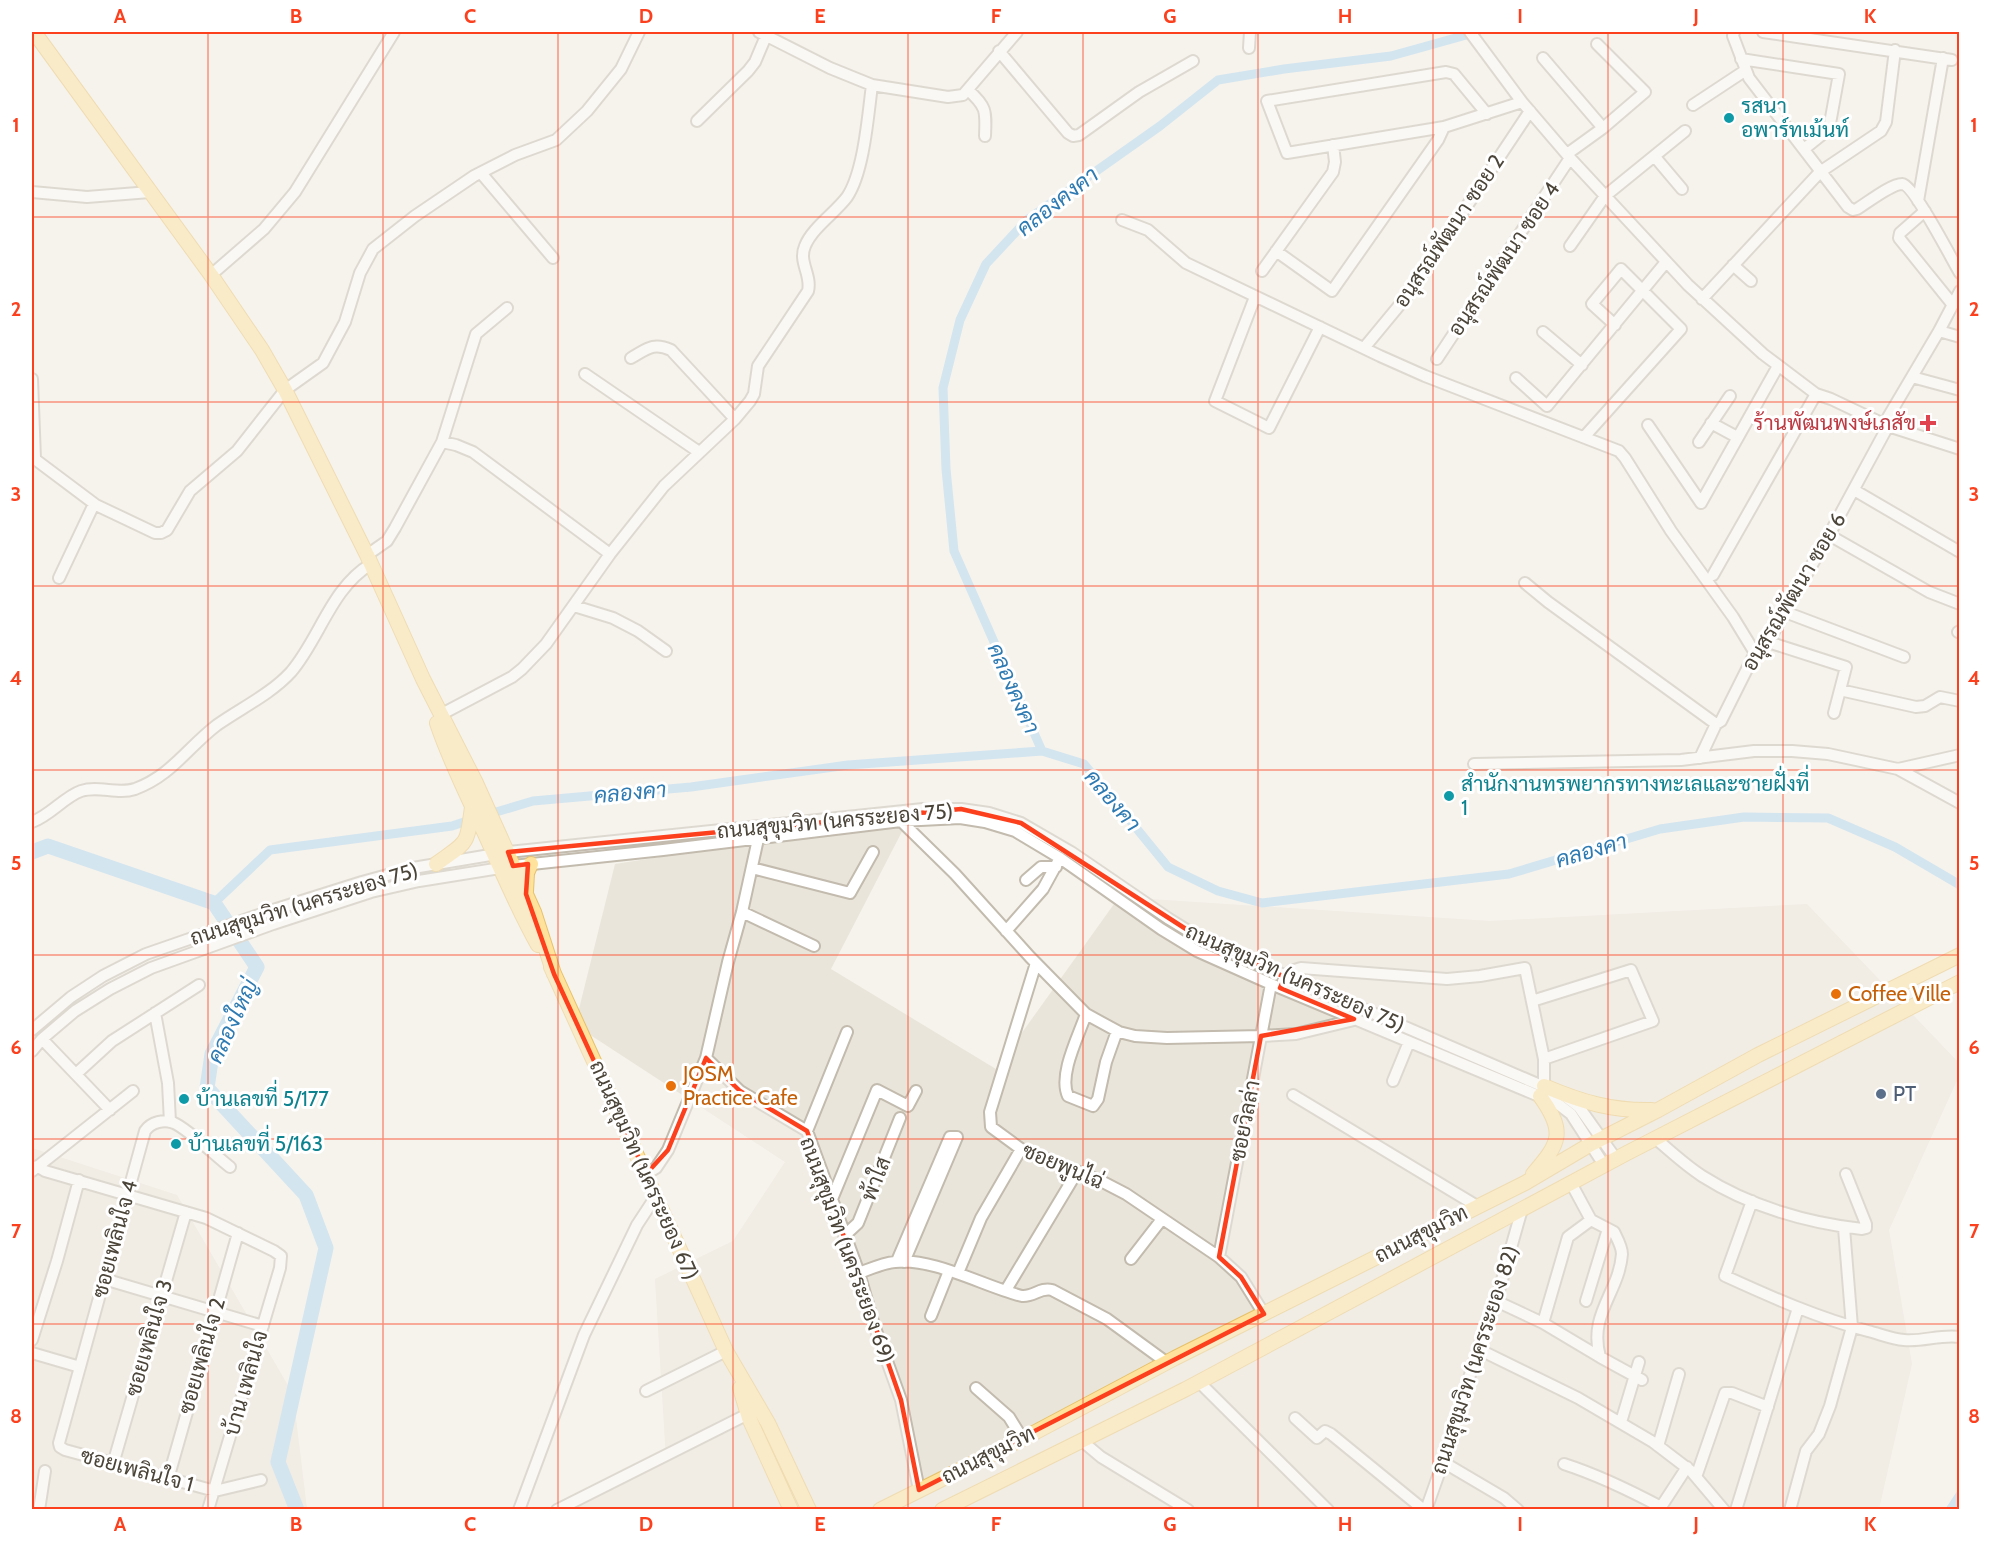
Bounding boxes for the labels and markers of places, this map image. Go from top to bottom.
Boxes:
place label: รสนา อพาร์ทเม้นท์ [1741,93,1849,142]
marker: รสนา อพาร์ทเม้นท์ [1722,111,1736,125]
place label: ร้านพัฒนพงษ์เภสัข [1753,409,1916,435]
marker: ร้านพัฒนพงษ์เภสัข [1921,416,1935,430]
place label: สำนักงานทรพยากรทางทะเลและชายฝั่งที่ 1 [1461,764,1810,820]
marker: สำนักงานทรพยากรทางทะเลและชายฝั่งที่ 1 [1442,789,1456,803]
place label: Coffee Ville [1848,981,1951,1006]
marker: Coffee Ville [1829,987,1843,1001]
place label: JOSM Practice Cafe [682,1061,798,1110]
place label: บ้านเลขที่ 5/177 [196,1079,329,1111]
marker: JOSM Practice Cafe [664,1079,678,1093]
place label: PT [1893,1081,1916,1106]
marker: PT [1874,1087,1888,1101]
marker: บ้านเลขที่ 5/177 [177,1092,191,1106]
place label: บ้านเลขที่ 5/163 [188,1124,323,1156]
marker: บ้านเลขที่ 5/163 [169,1137,183,1151]

